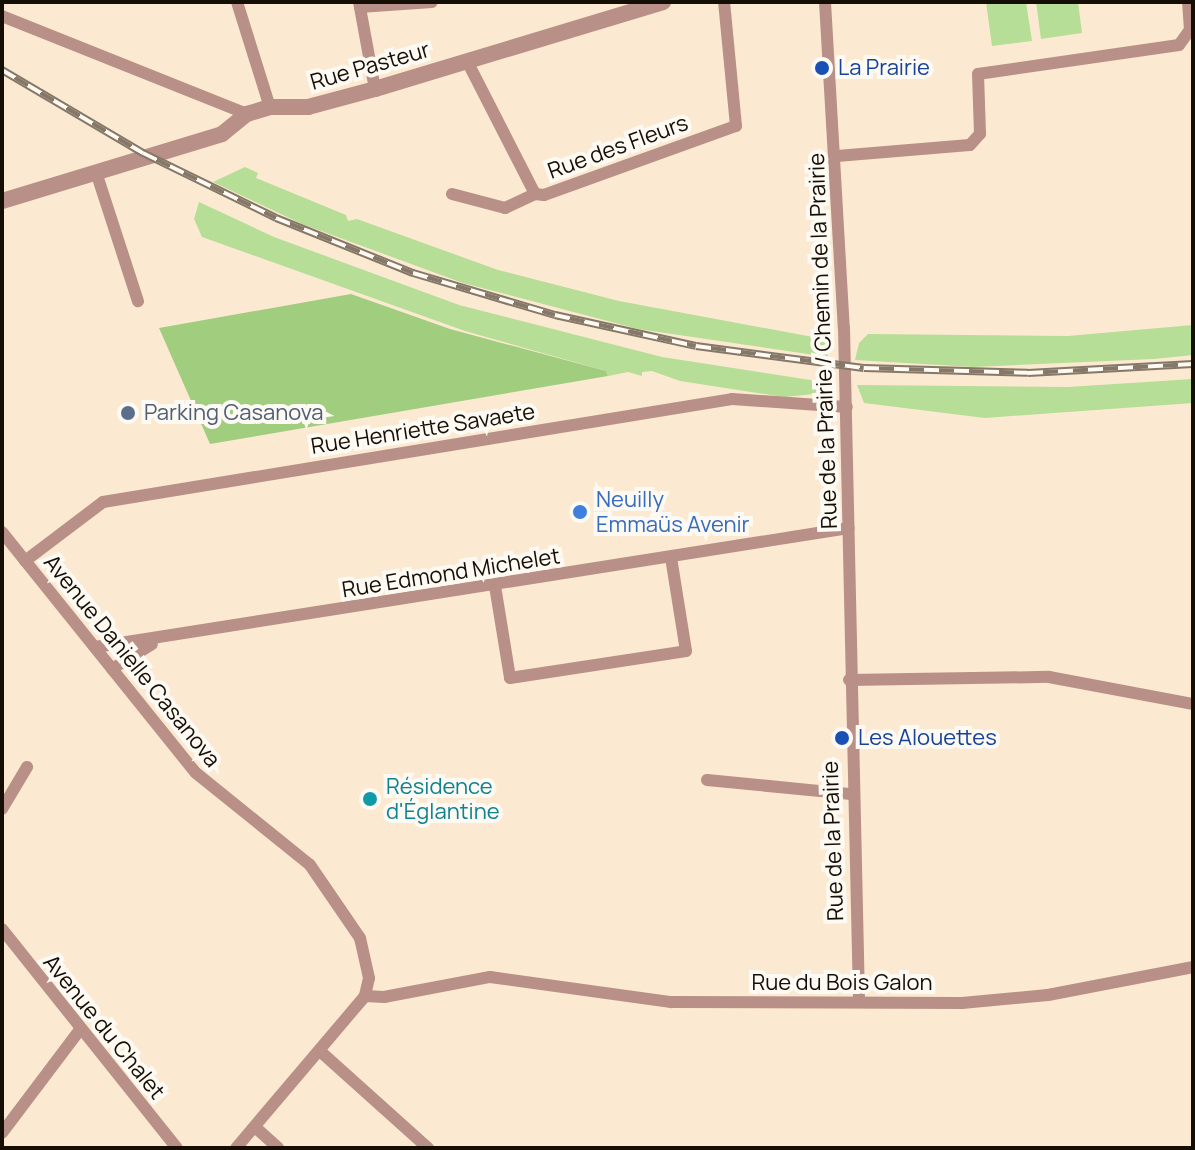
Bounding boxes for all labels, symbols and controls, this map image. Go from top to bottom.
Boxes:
street label: Rue Pasteur [307,36,433,96]
place label: La Prairie [838,55,930,81]
marker: La Prairie [813,59,831,77]
street label: Rue des Fleurs [544,109,692,185]
street label: Rue de la Prairie / Chemin de la Prairie [803,152,843,530]
street label: Rue Henriette Savaete [309,398,537,460]
place label: Parking Casanova [144,400,324,426]
marker: Parking Casanova [119,404,137,422]
place label: Neuilly Emmaüs Avenir [596,486,750,538]
marker: Neuilly Emmaüs Avenir [571,503,589,521]
street label: Rue Edmond Michelet [340,543,562,603]
street label: Avenue Danielle Casanova [38,550,226,772]
place label: Les Alouettes [858,725,997,751]
marker: Les Alouettes [833,729,851,747]
street label: Rue de la Prairie [817,760,849,922]
place label: Résidence d'Églantine [386,773,500,824]
marker: Résidence d'Églantine [361,790,379,808]
street label: Avenue du Chalet [38,950,170,1104]
street label: Rue du Bois Galon [751,970,933,996]

